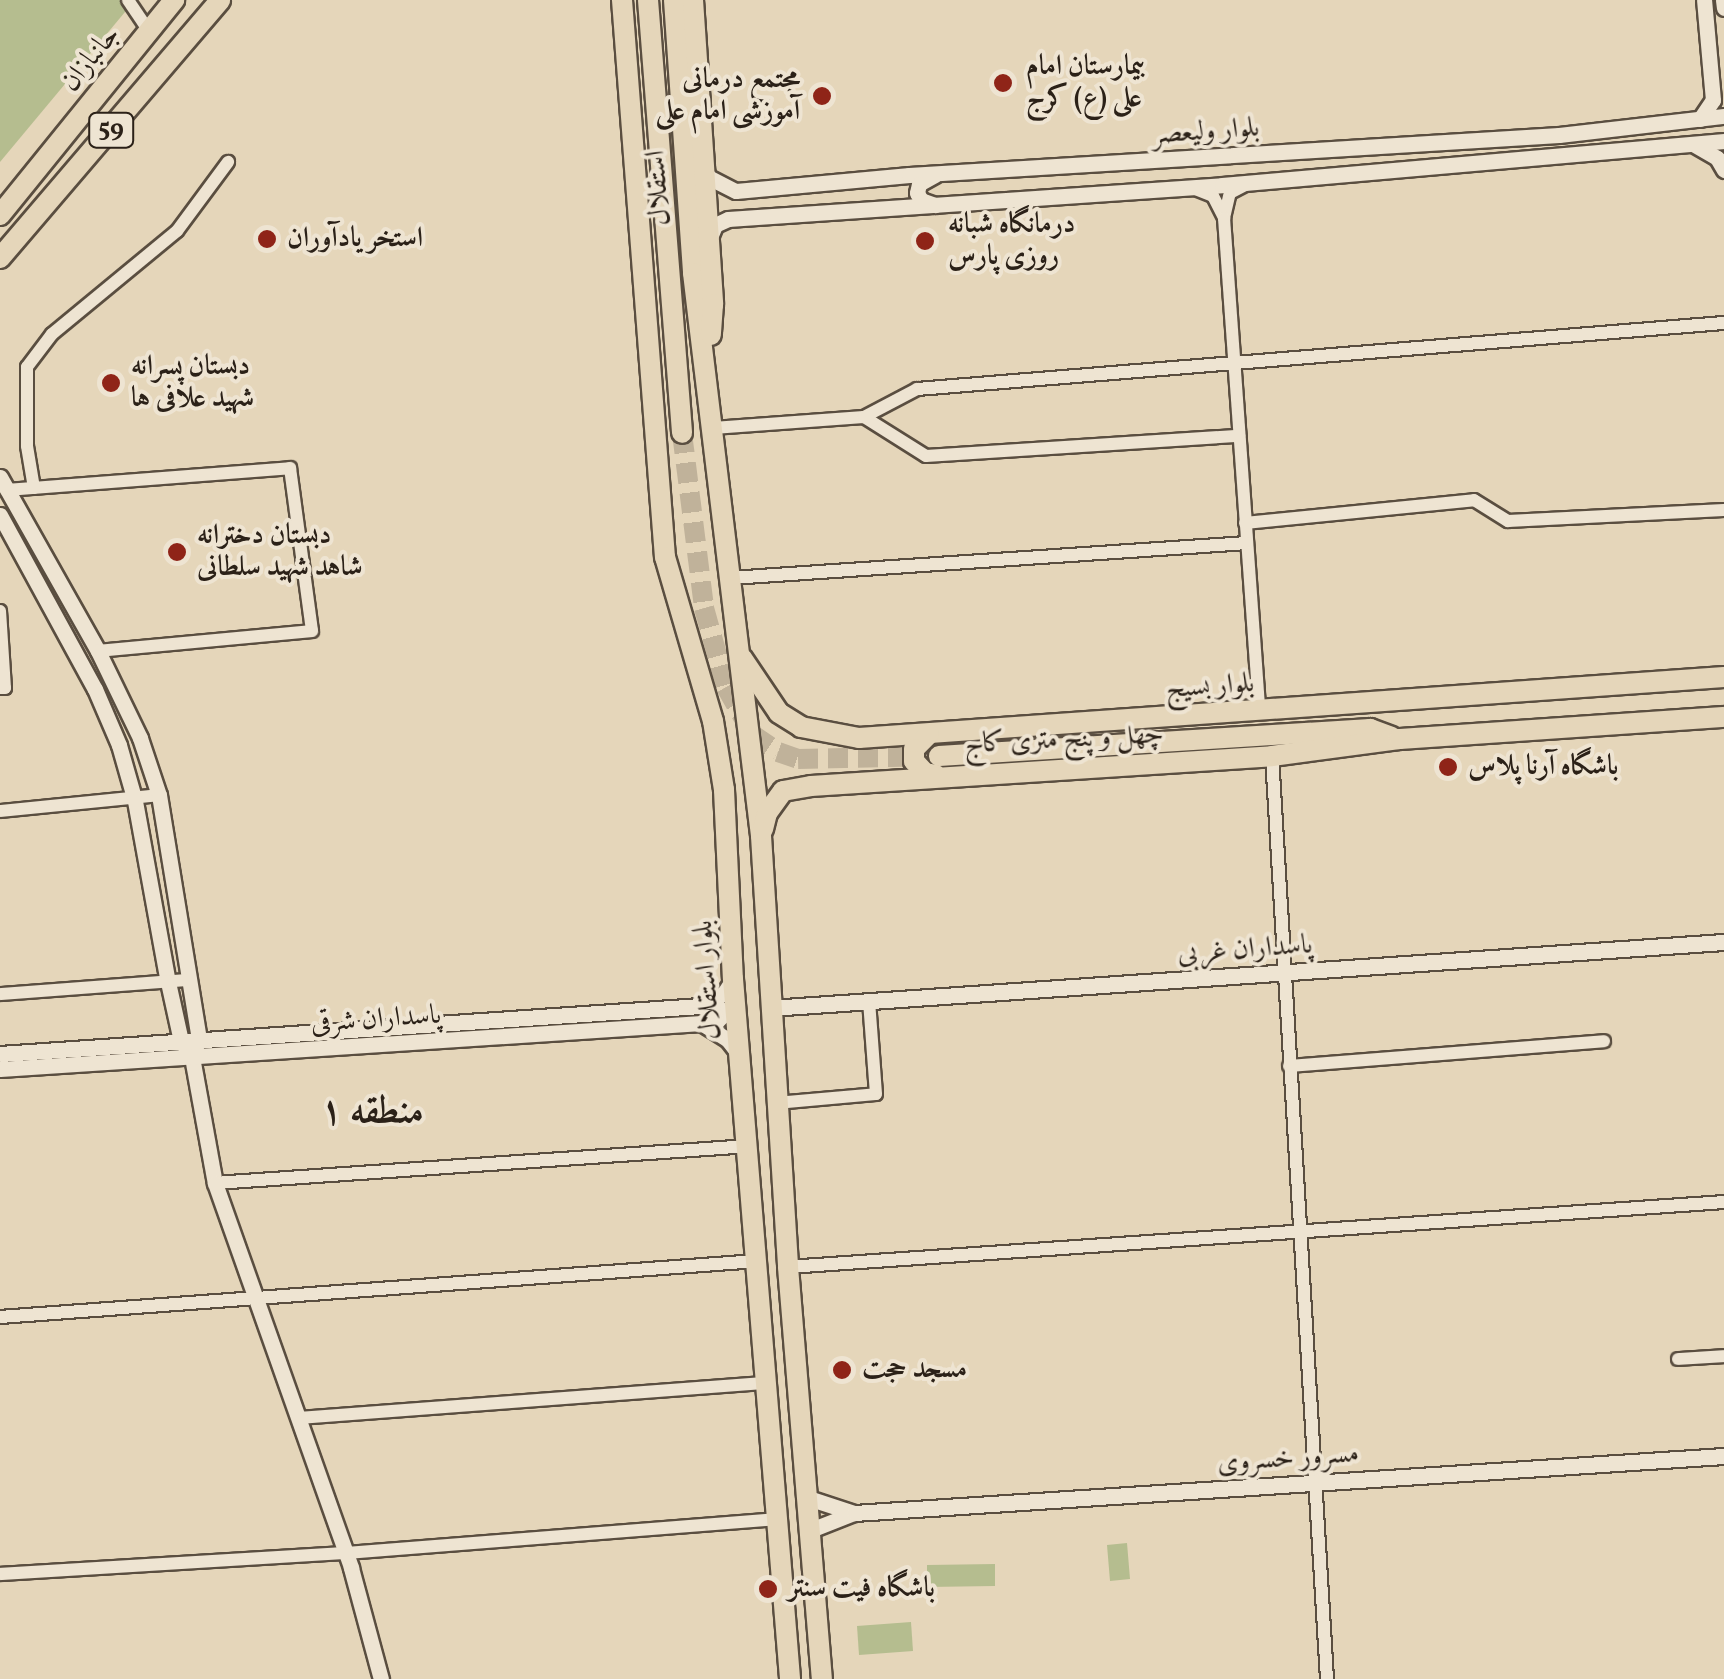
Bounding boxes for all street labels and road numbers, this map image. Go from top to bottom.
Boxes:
street label: جانبازان [54,19,128,99]
road number: 59 [86,110,136,150]
street label: بلوار ولیعصر [1151,112,1261,152]
street label: استقلال [640,149,678,227]
street label: بلوار بسیج [1165,667,1255,707]
street label: چهل و پنج متری کاج [963,718,1165,762]
street label: بلوار استقلال [687,919,729,1041]
street label: پاسداران غربی [1176,929,1314,971]
street label: پاسداران شرقی [310,999,442,1041]
street label: مسرور خسروی [1216,1437,1360,1481]

